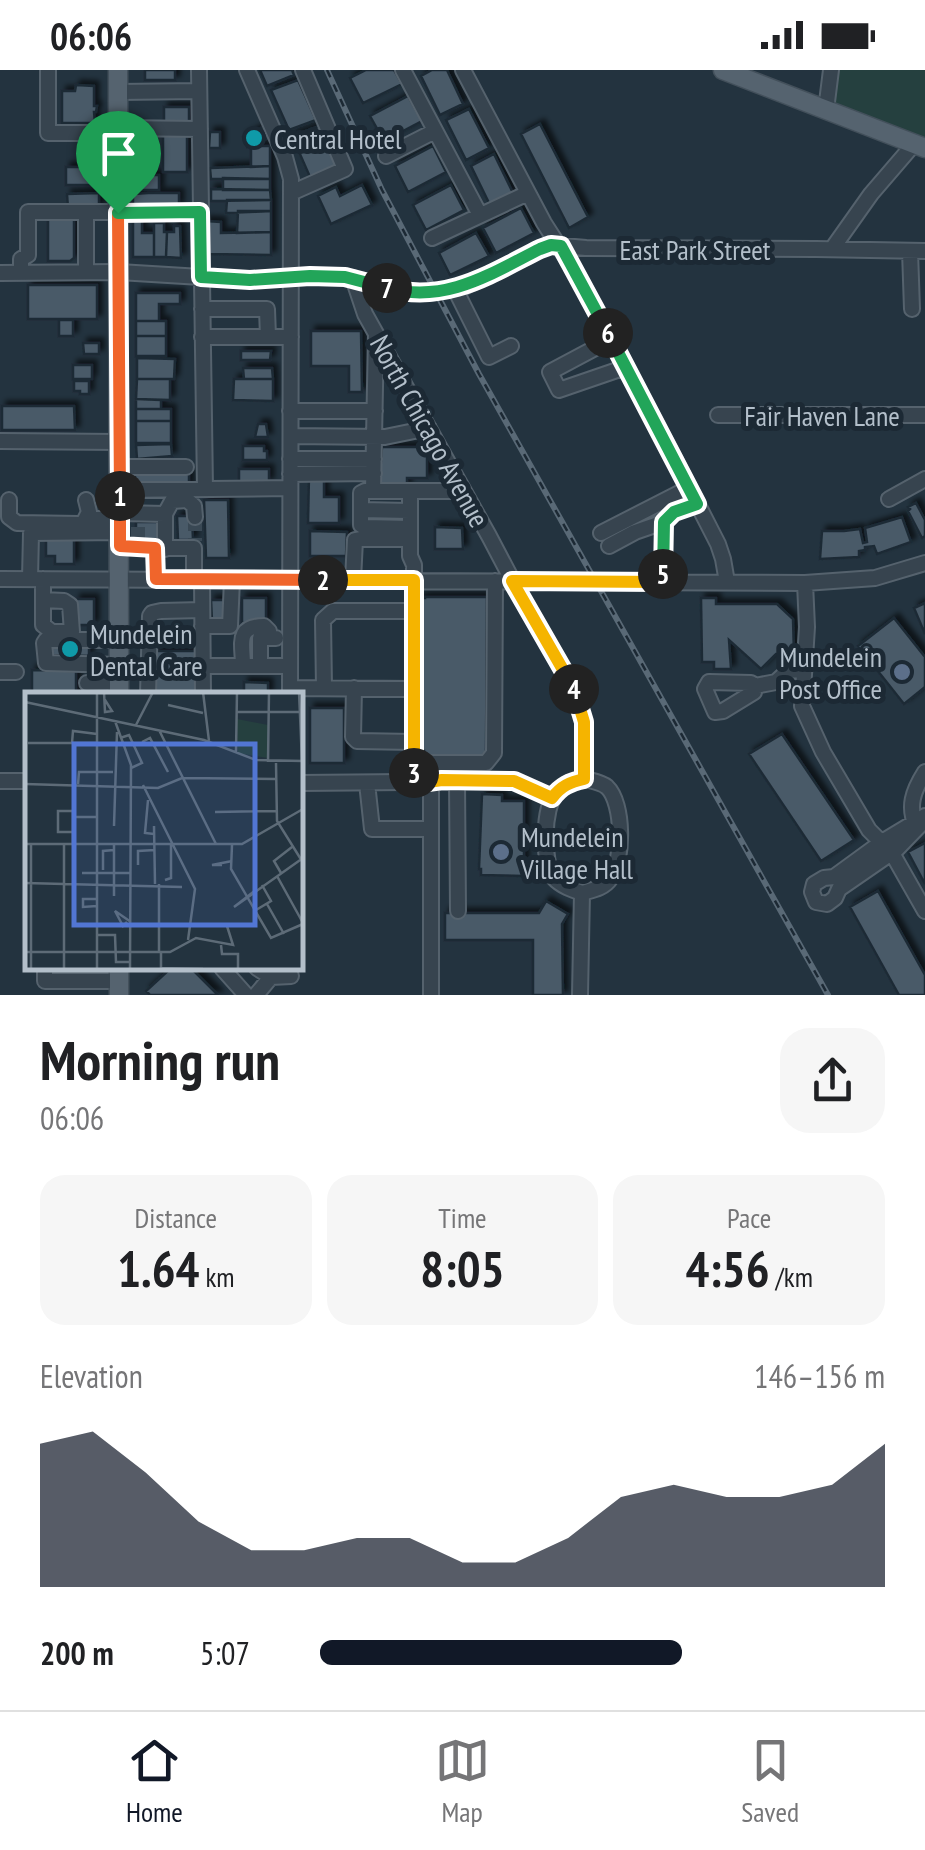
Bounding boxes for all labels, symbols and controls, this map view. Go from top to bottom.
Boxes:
text: 06:06 [50,11,132,60]
pin [76,111,161,214]
place label: Central Hotel [274,120,402,157]
icon: arrive [91,126,146,181]
marker: Central Hotel [243,127,265,149]
street label: East Park Street [619,231,771,268]
pin: 7 [362,263,412,313]
text: 7 [380,269,394,306]
pin: 6 [583,308,633,358]
text: 6 [601,314,615,351]
street label: North Chicago Avenue [362,328,498,534]
street label: Fair Haven Lane [744,397,900,434]
pin: 1 [95,471,145,521]
text: 1 [113,477,127,514]
pin: 5 [638,549,688,599]
pin: 2 [298,555,348,605]
text: 5 [656,555,670,592]
text: 2 [316,561,330,598]
place label: Mundelein Dental Care [90,615,203,684]
marker: Mundelein Dental Care [59,638,81,660]
place label: Mundelein Post Office [779,638,882,707]
marker: Mundelein Post Office [891,661,913,683]
pin: 4 [549,664,599,714]
text: 4 [567,670,581,707]
inset map [25,692,302,970]
pin: 3 [389,748,439,798]
text: 3 [407,754,421,791]
place label: Mundelein Village Hall [520,818,634,887]
marker: Mundelein Village Hall [490,841,512,863]
text: Morning run [40,1024,280,1095]
button: share [780,1028,885,1133]
text: 06:06 [40,1097,104,1139]
text: Distance [135,1199,217,1236]
text: Time [438,1199,487,1236]
text: Pace [727,1199,771,1236]
text: 1.64 [117,1236,199,1301]
text: 8:05 [420,1236,505,1301]
text: 4:56 [685,1236,770,1301]
text: km [199,1258,235,1295]
text: /km [770,1258,813,1295]
text: Elevation [40,1355,143,1397]
text: 146–156 m [754,1355,885,1397]
text: 200 m [40,1632,114,1674]
text: 5:07 [200,1632,250,1674]
tab: Home [126,1733,183,1830]
tab: Map [435,1733,490,1830]
tab: Saved [741,1733,799,1830]

